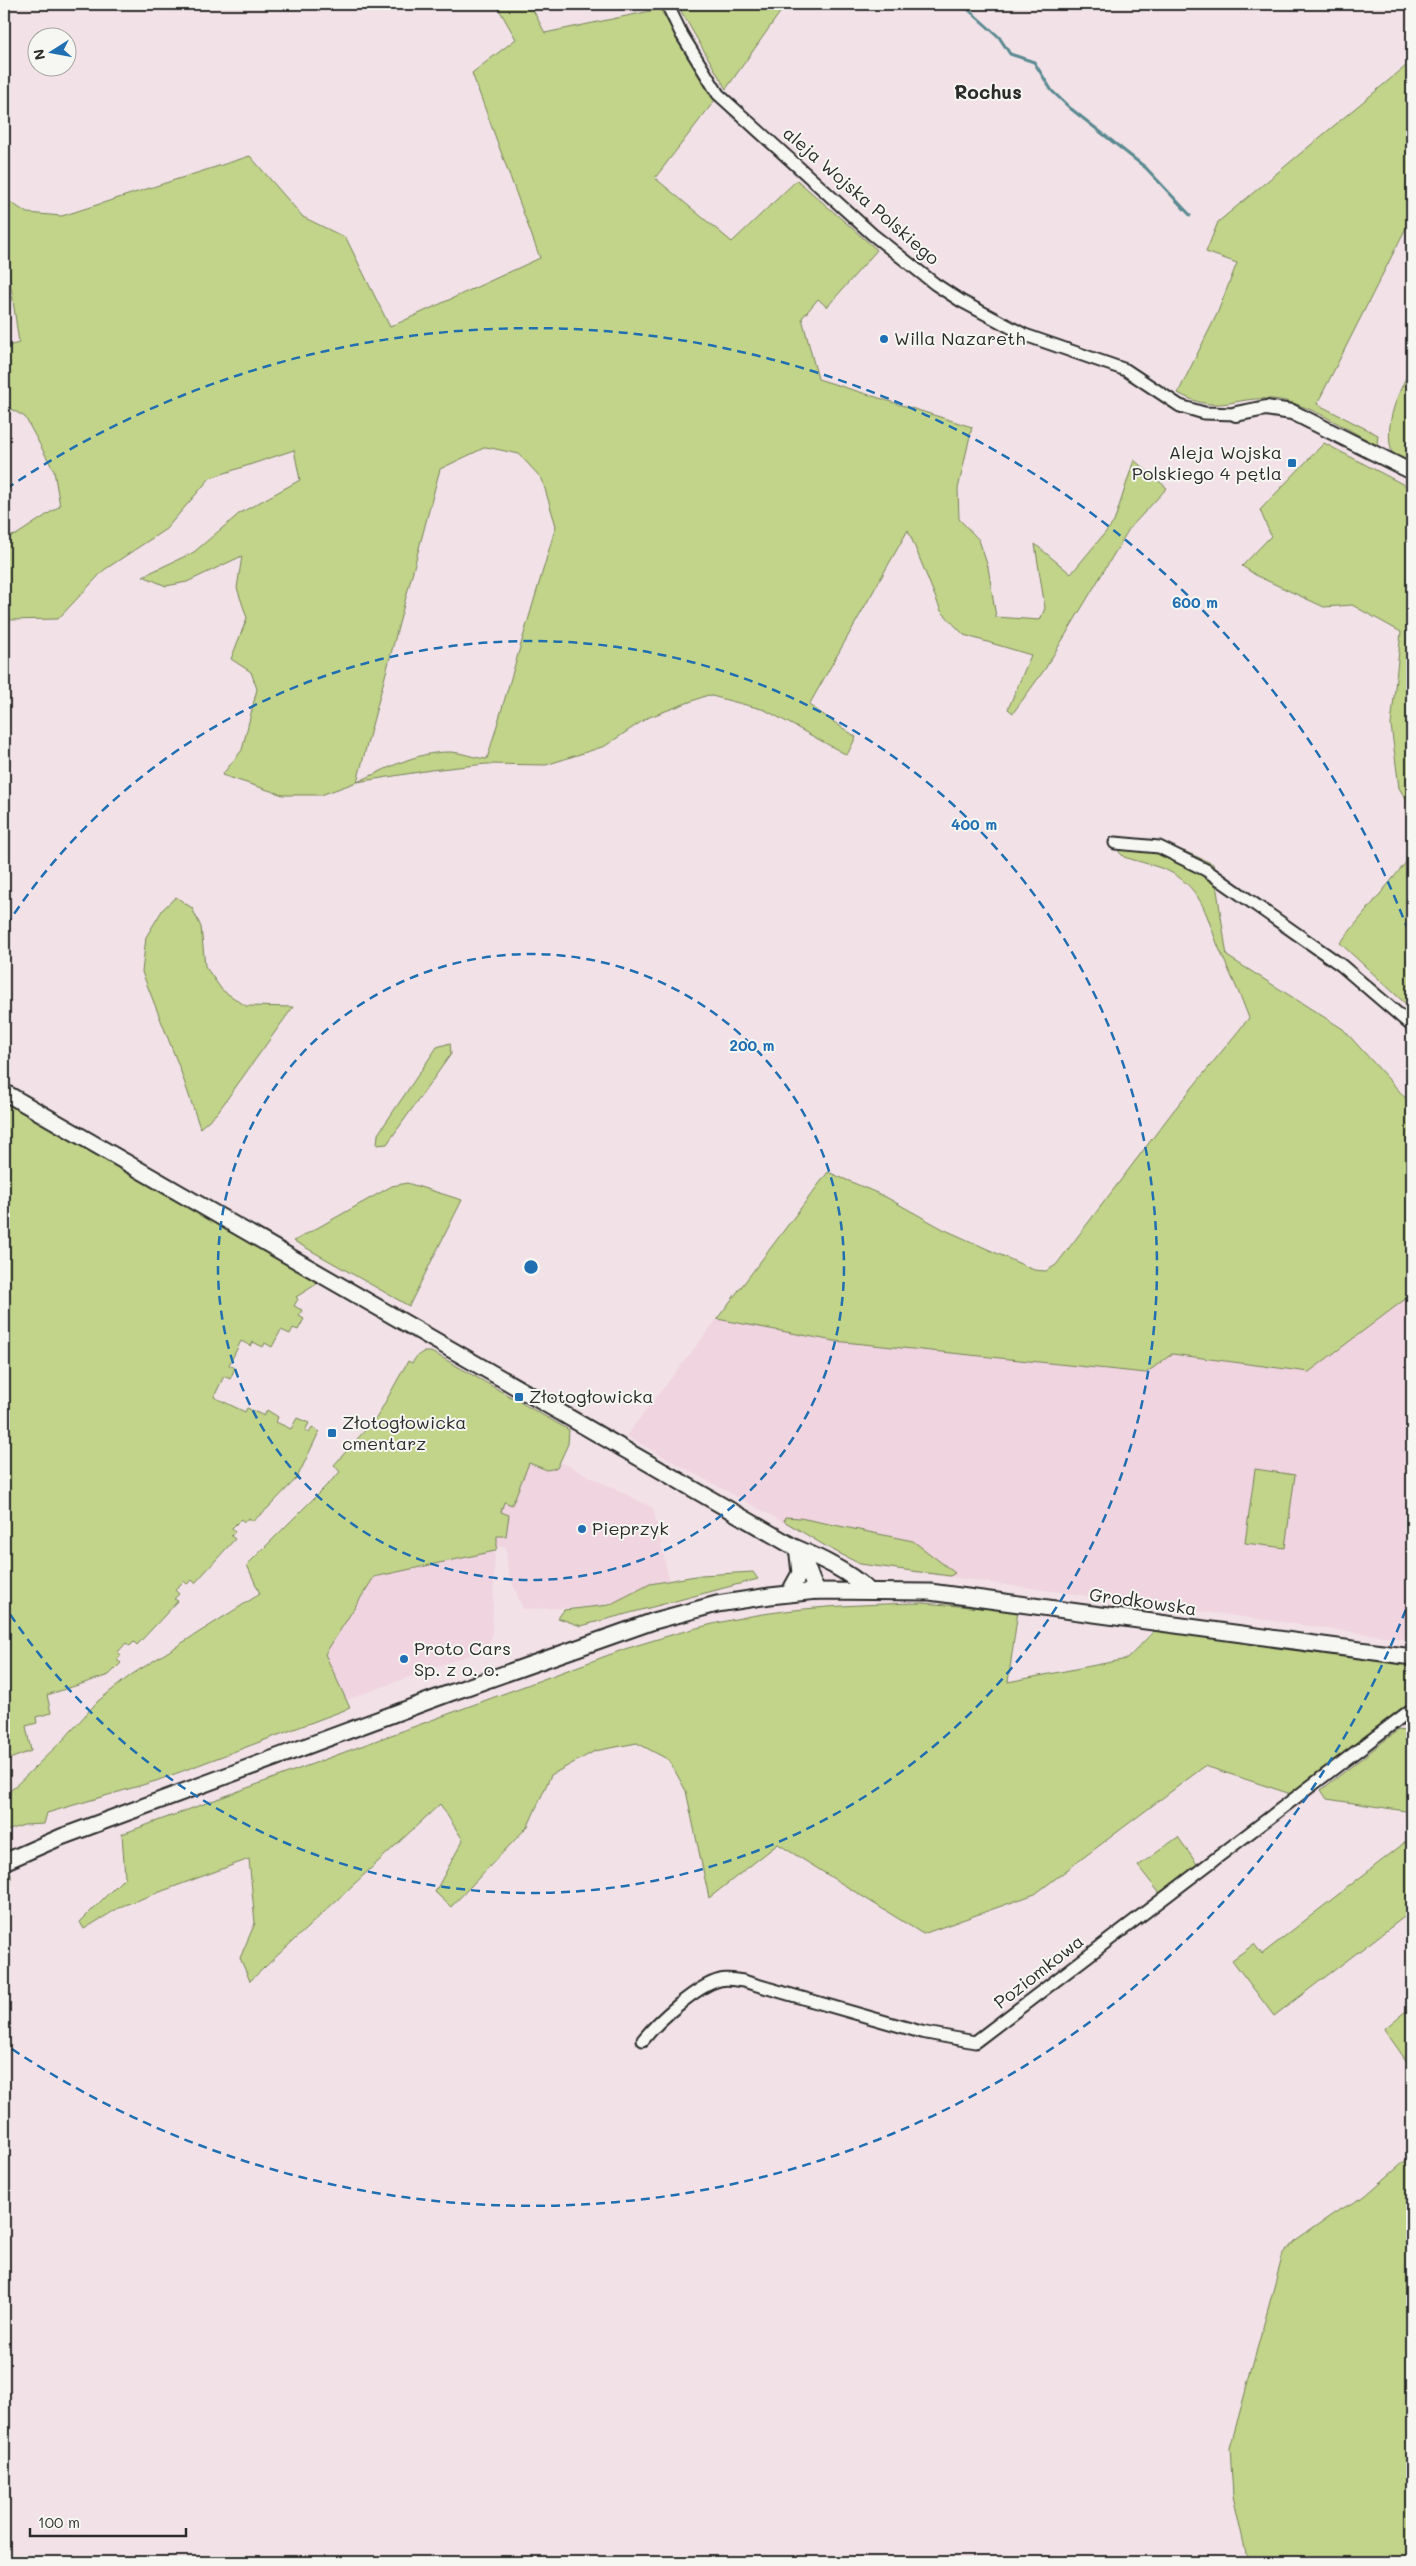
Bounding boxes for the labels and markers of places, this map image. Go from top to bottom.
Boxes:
place label: Willa Nazareth [894,326,1025,350]
marker: Willa Nazareth [878,333,890,345]
place label: Aleja Wojska Polskiego 4 pętla [1132,440,1282,485]
marker: Aleja Wojska Polskiego 4 pętla [1286,457,1298,469]
centre of rings [522,1258,540,1276]
place label: Złotogłowicka [529,1384,654,1408]
marker: Złotogłowicka [513,1391,525,1403]
place label: Złotogłowicka cmentarz [342,1410,467,1455]
marker: Złotogłowicka cmentarz [326,1427,338,1439]
place label: Pieprzyk [592,1516,669,1540]
marker: Pieprzyk [576,1523,588,1535]
place label: Proto Cars Sp. z o. o. [414,1636,511,1681]
marker: Proto Cars Sp. z o. o. [398,1653,410,1665]

